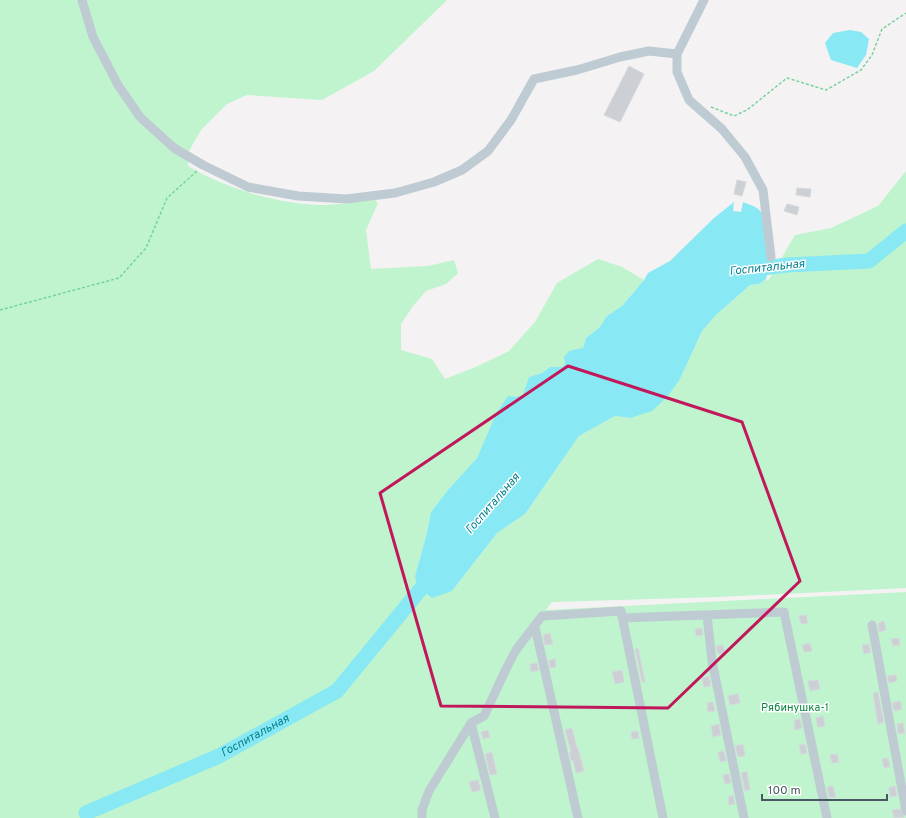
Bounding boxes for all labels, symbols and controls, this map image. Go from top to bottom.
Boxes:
water label: Госпитальная [728,256,806,280]
water label: Госпитальная [462,470,524,538]
park label: Рябинушка-1 [761,701,829,715]
water label: Госпитальная [218,710,293,761]
scale bar [762,776,887,802]
text: 100 m [768,783,801,799]

